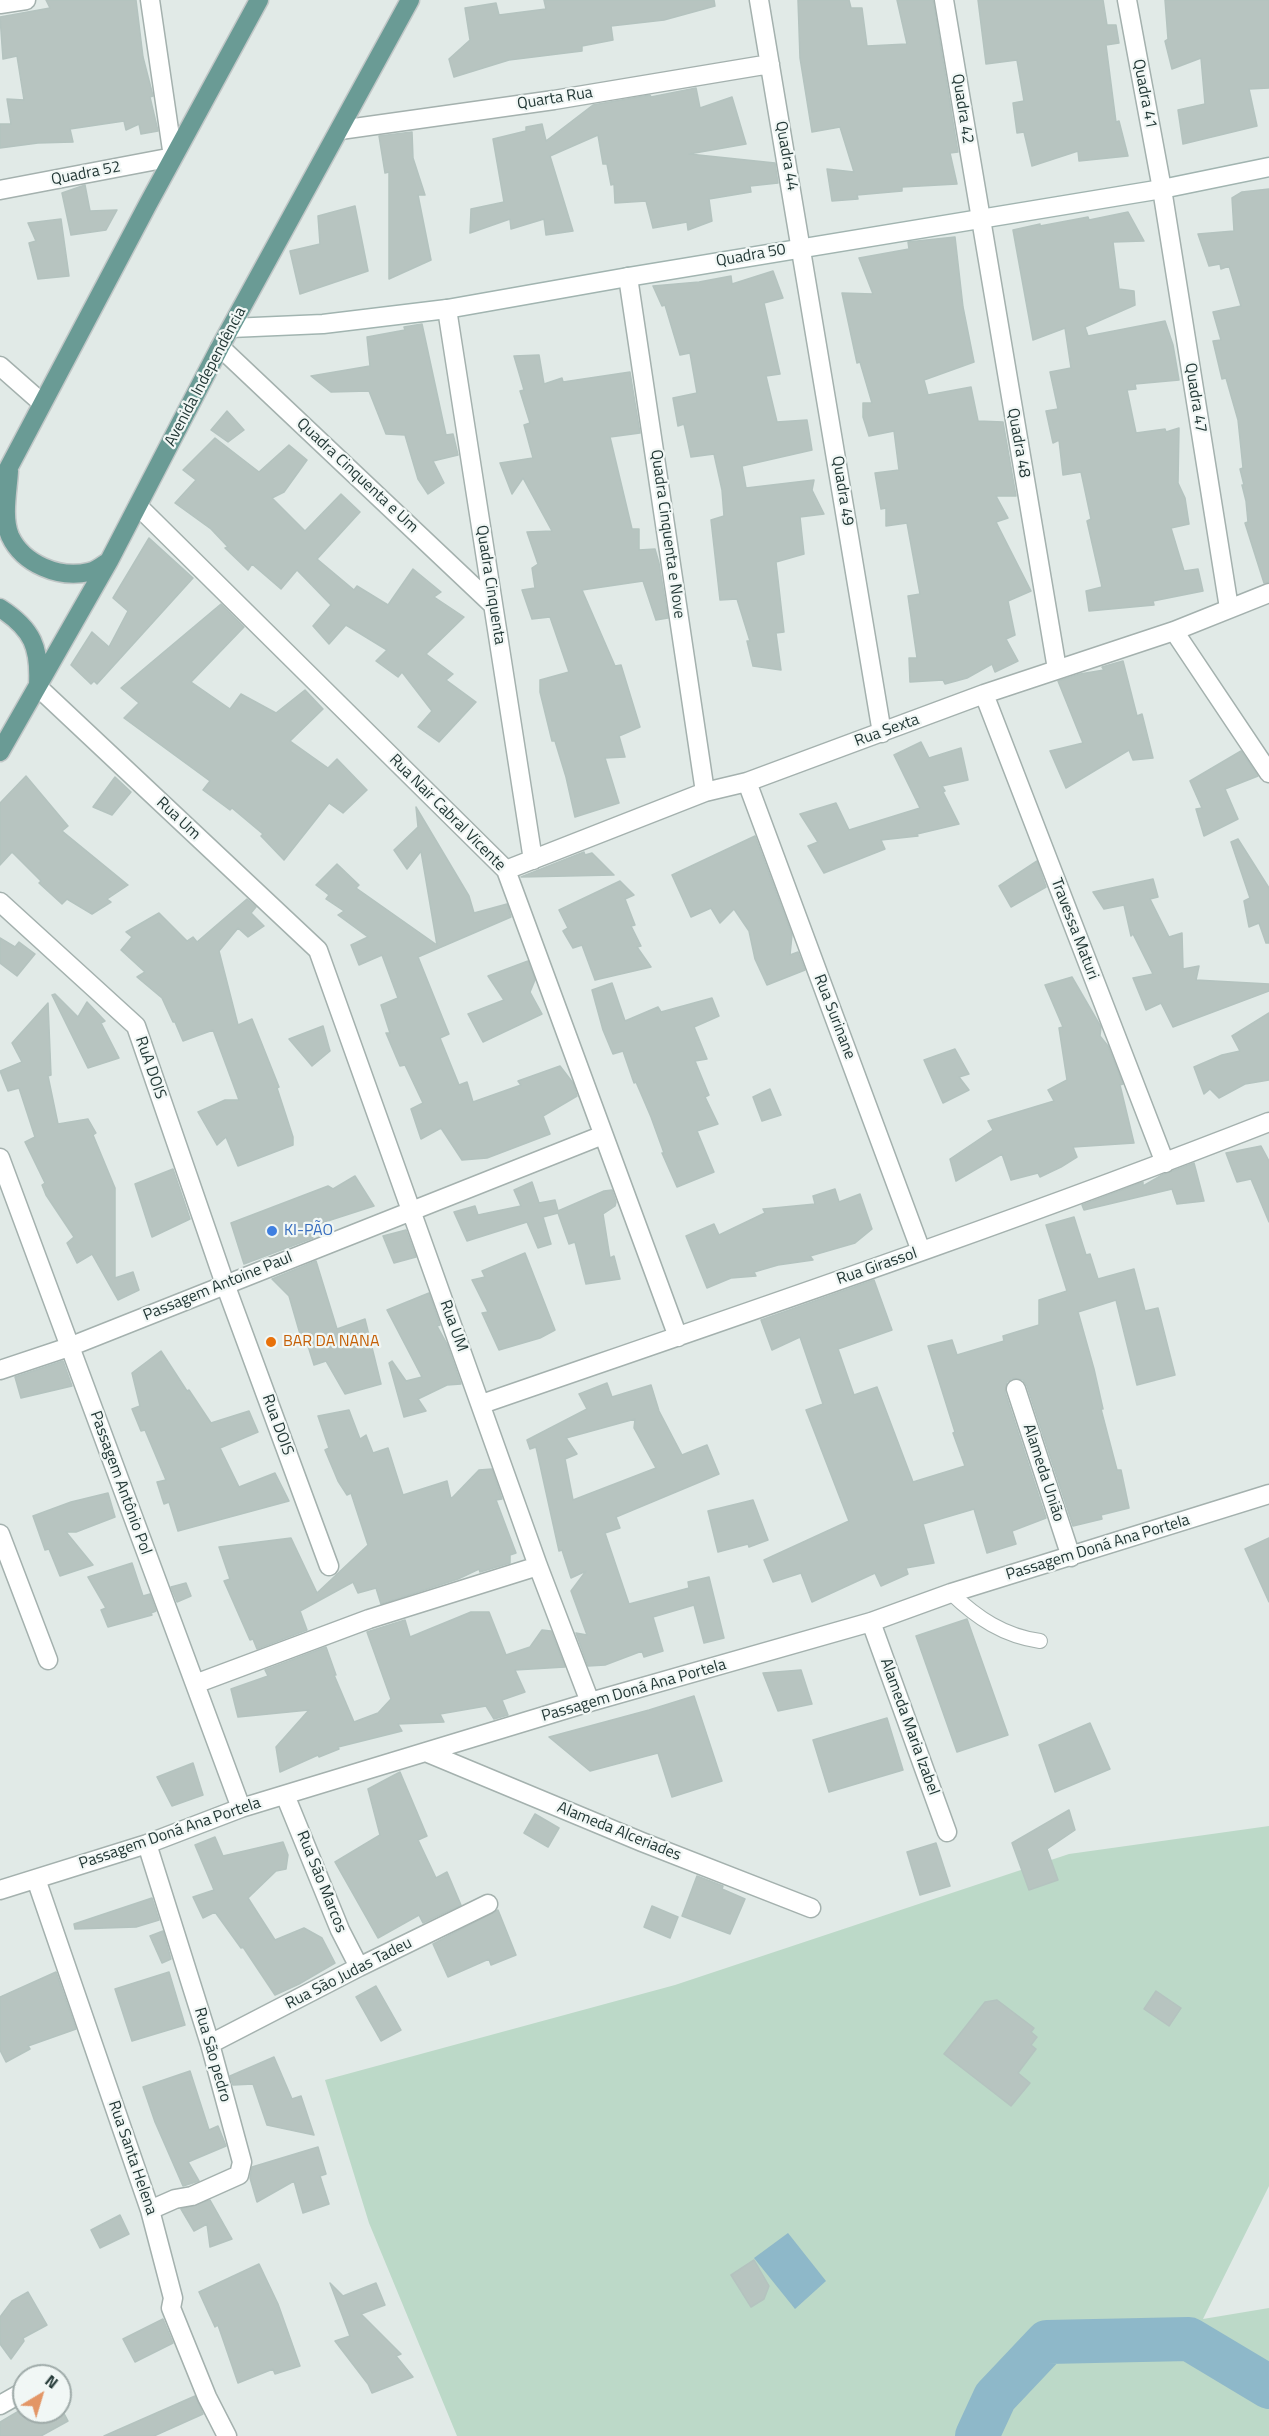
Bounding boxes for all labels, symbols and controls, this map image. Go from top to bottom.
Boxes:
street label: Quadra 41 [1128,58,1160,130]
street label: Quadra 42 [947,73,977,145]
street label: Quarta Rua [516,84,594,114]
street label: Quadra 44 [770,120,802,192]
street label: Quadra 52 [50,158,122,190]
street label: Quadra 50 [715,240,787,272]
street label: Avenida Independência [161,304,251,450]
street label: Quadra 47 [1180,362,1210,434]
street label: Quadra 48 [1002,407,1034,479]
street label: Quadra Cinquenta e Um [292,415,422,537]
street label: Quadra Cinquenta e Nove [646,448,688,620]
street label: Quadra 49 [827,455,857,527]
street label: Quadra Cinquenta [471,524,509,646]
street label: Rua Sexta [852,710,922,752]
street label: Rua Nair Cabral Vicente [385,751,509,875]
street label: Rua Um [152,794,204,844]
street label: Travessa Maturi [1046,876,1102,982]
street label: Rua Surinane [809,972,859,1062]
street label: RuA DOIS [130,1034,170,1102]
place label: KI-PÃO [284,1221,333,1241]
marker: KI-PÃO [265,1224,279,1238]
street label: Rua Girassol [834,1244,920,1290]
street label: Passagem Antoine Paul [141,1248,295,1326]
street label: Rua UM [435,1298,471,1354]
place label: BAR DA NANA [283,1332,379,1352]
marker: BAR DA NANA [264,1335,278,1349]
street label: Rua DOIS [257,1392,297,1458]
street label: Passagem Antônio Pol [85,1409,155,1557]
street label: Alameda União [1018,1422,1068,1524]
street label: Passagem Doná Ana Portela [1004,1511,1192,1585]
street label: Passagem Doná Ana Portela [540,1655,728,1727]
street label: Alameda Maria Izabel [875,1656,943,1798]
street label: Passagem Doná Ana Portela [77,1794,263,1874]
street label: Alameda Alceriades [554,1798,684,1866]
street label: Rua São Marcos [292,1828,350,1936]
street label: Rua São Judas Tadeu [283,1934,415,2014]
street label: Rua São pedro [189,2006,235,2104]
street label: Rua Santa Helena [103,2098,161,2218]
north arrow [12,2364,72,2424]
text: N [40,2369,64,2394]

